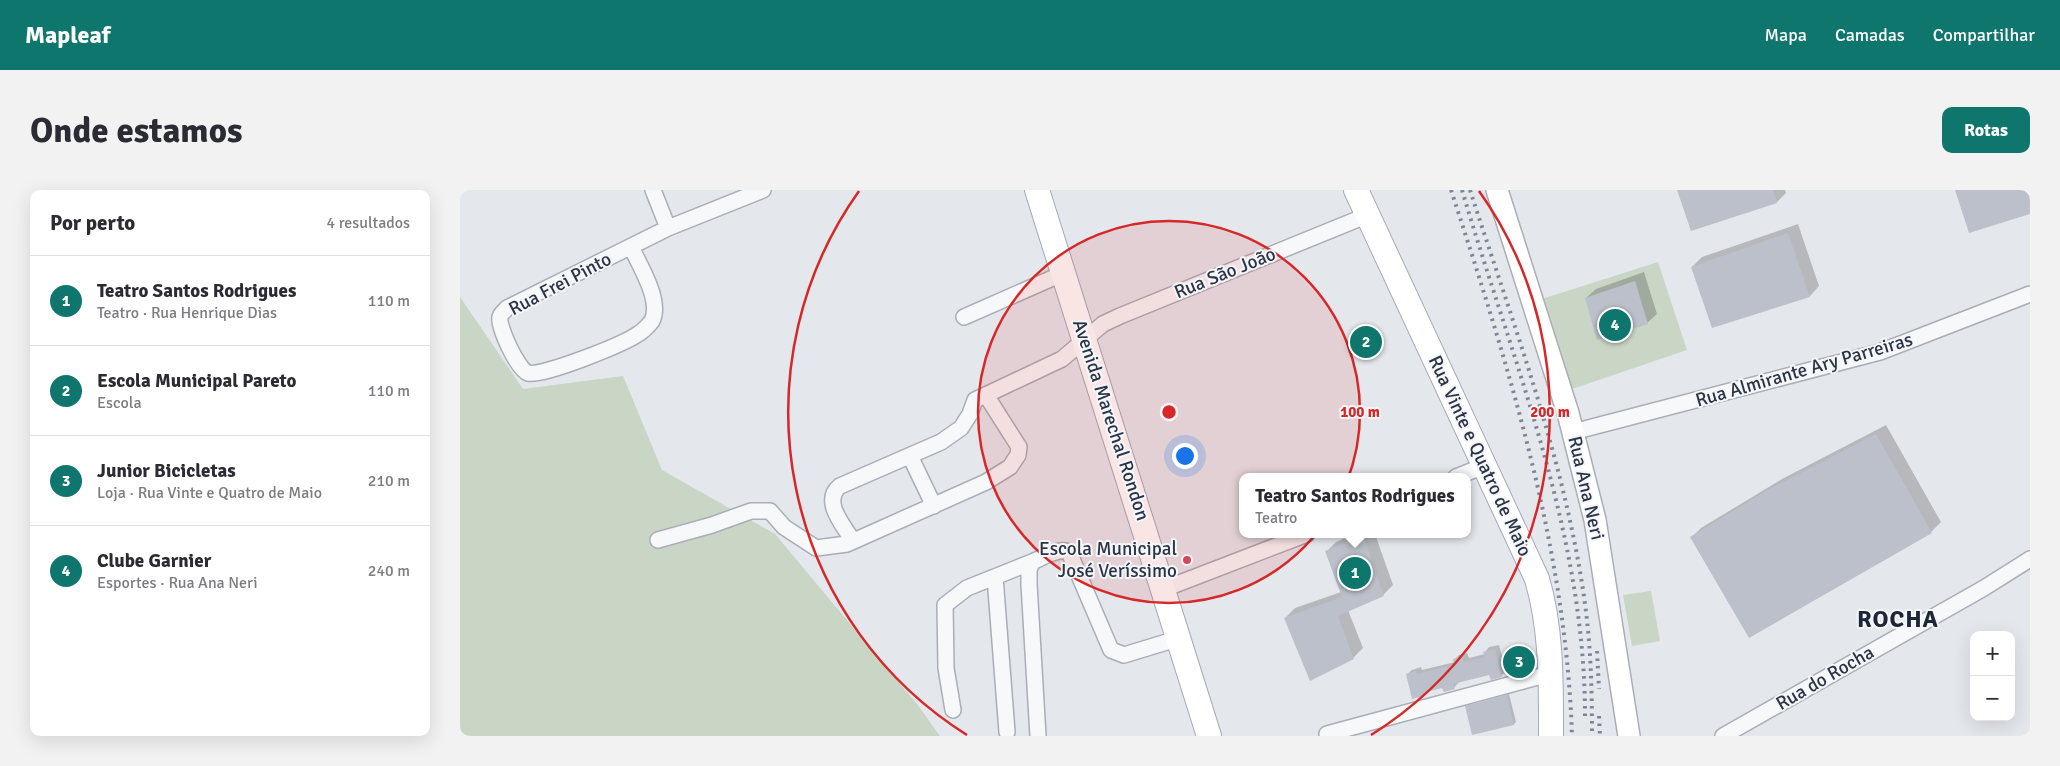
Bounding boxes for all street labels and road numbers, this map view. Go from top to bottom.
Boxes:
street label: Rua São João [1171,242,1279,304]
street label: Rua Frei Pinto [505,247,616,321]
street label: Avenida Marechal Rondon [1067,316,1155,524]
street label: Rua Almirante Ary Parreiras [1693,327,1915,413]
street label: Rua Vinte e Quatro de Maio [1423,352,1537,560]
street label: Rua Ana Neri [1562,434,1610,542]
street label: Rua do Rocha [1772,640,1878,716]

